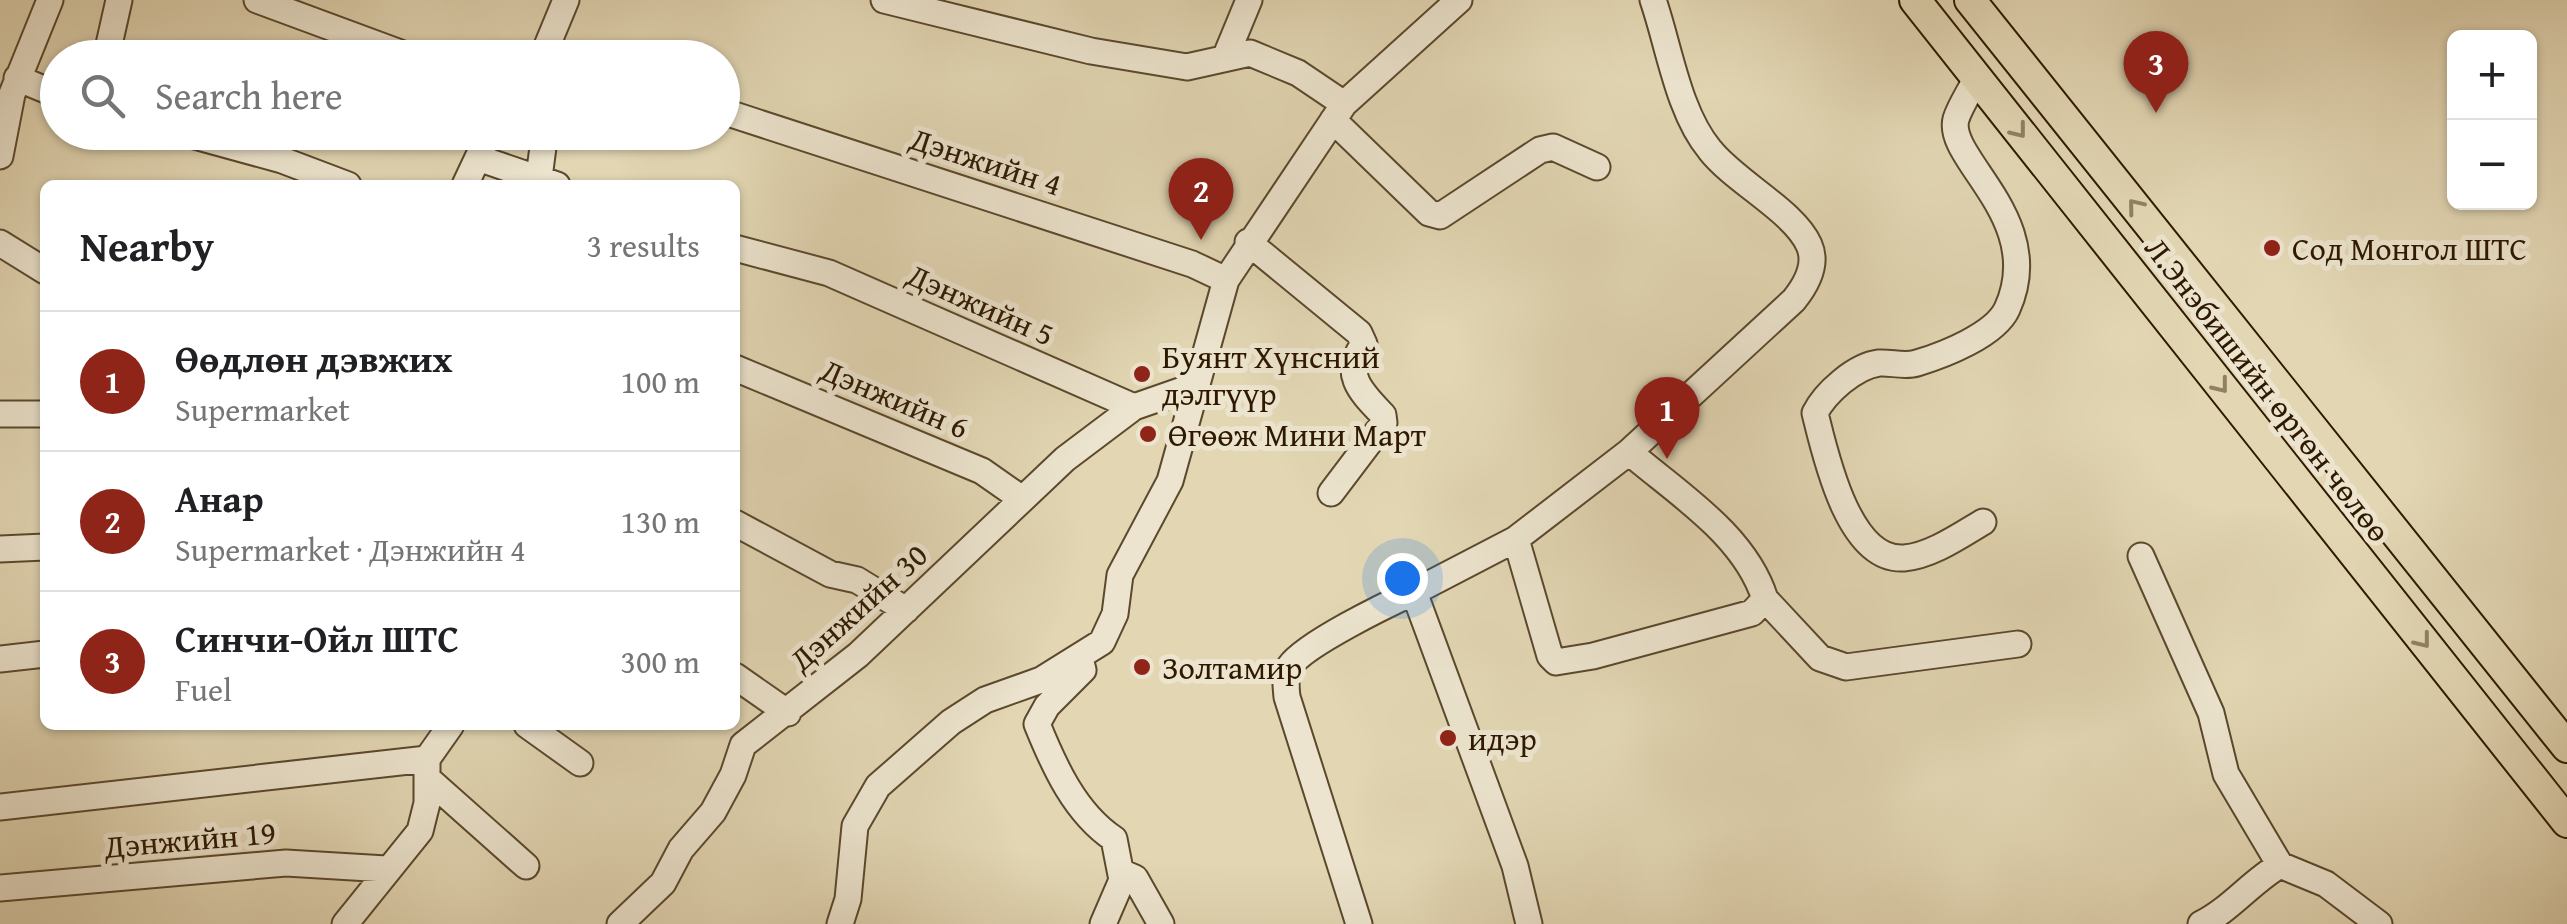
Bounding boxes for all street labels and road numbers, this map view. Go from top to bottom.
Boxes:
street label: Дэнжийн 4 [903,114,1068,208]
street label: Л.Энэбишийн өргөн чөлөө [2134,226,2402,552]
street label: Дэнжийн 5 [899,250,1062,357]
street label: Дэнжийн 6 [813,345,976,450]
street label: Дэнжийн 30 [778,532,938,683]
street label: Дэнжийн 19 [101,808,278,870]

